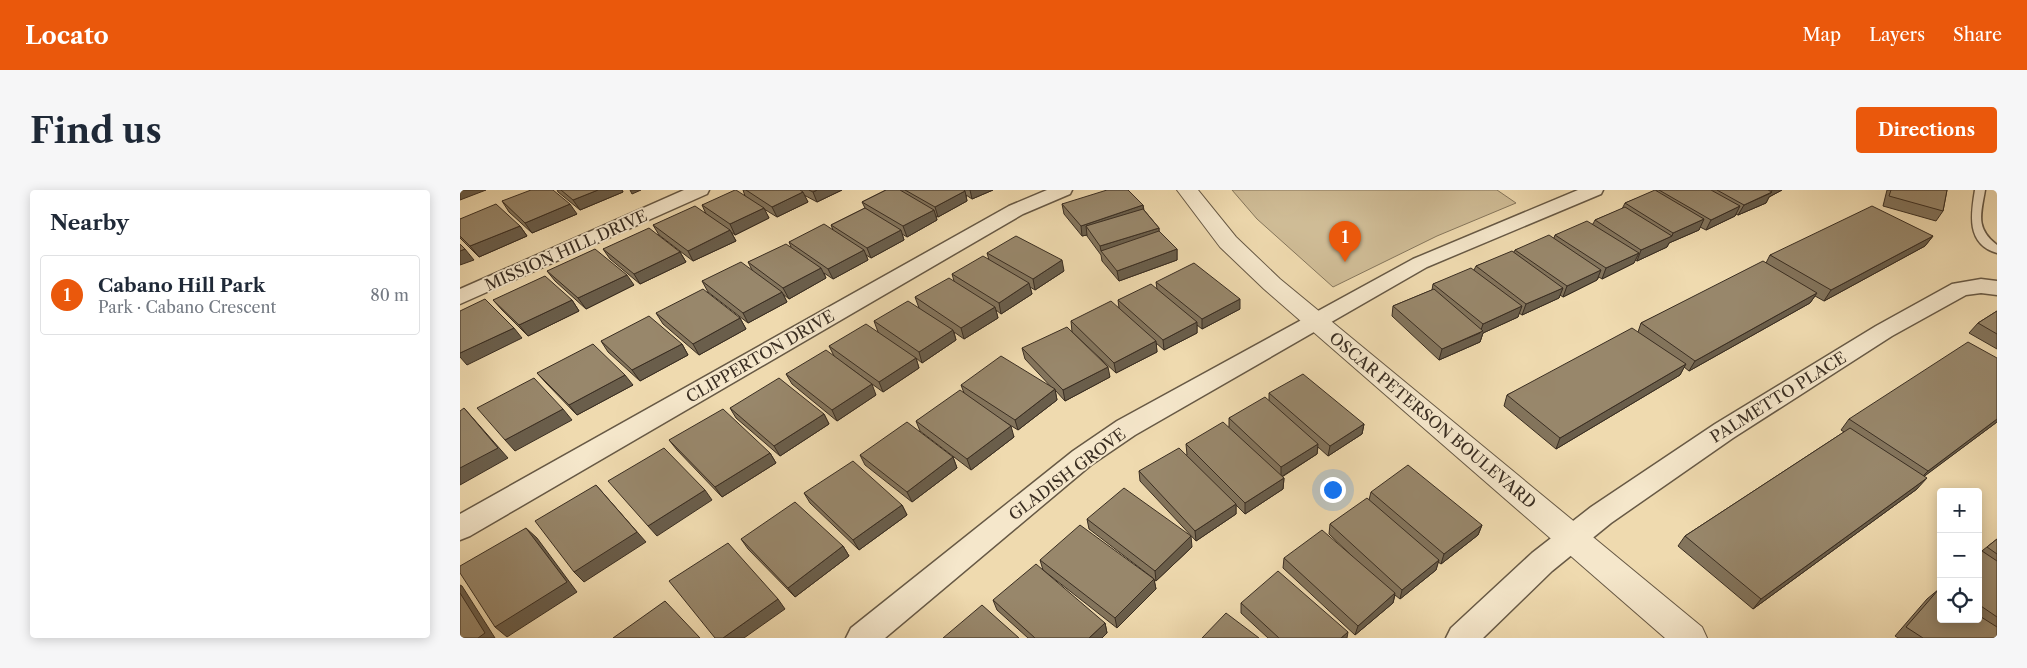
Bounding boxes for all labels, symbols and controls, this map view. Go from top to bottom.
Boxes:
text: Locato [25,21,109,50]
text: Map [1803,24,1841,46]
text: Layers [1869,24,1925,46]
text: Share [1953,24,2002,46]
button: Directions [1856,107,1997,153]
text: Find us [30,109,162,152]
street label: MISSION HILL DRIVE [482,205,650,295]
text: Nearby [50,210,129,235]
pin: 1 [1329,221,1361,262]
text: Cabano Hill Park [98,274,265,297]
text: 1 [63,285,71,305]
text: 80 m [370,285,409,305]
text: Park · Cabano Crescent [98,297,276,317]
street label: CLIPPERTON DRIVE [682,305,838,407]
street label: OSCAR PETERSON BOULEVARD [1326,328,1540,512]
street label: PALMETTO PLACE [1706,347,1850,447]
street label: GLADISH GROVE [1005,423,1129,525]
your location [1320,477,1346,503]
map controls [1937,488,1982,623]
button: + [1937,488,1982,533]
button: − [1937,533,1982,578]
button: locate [1937,578,1982,623]

